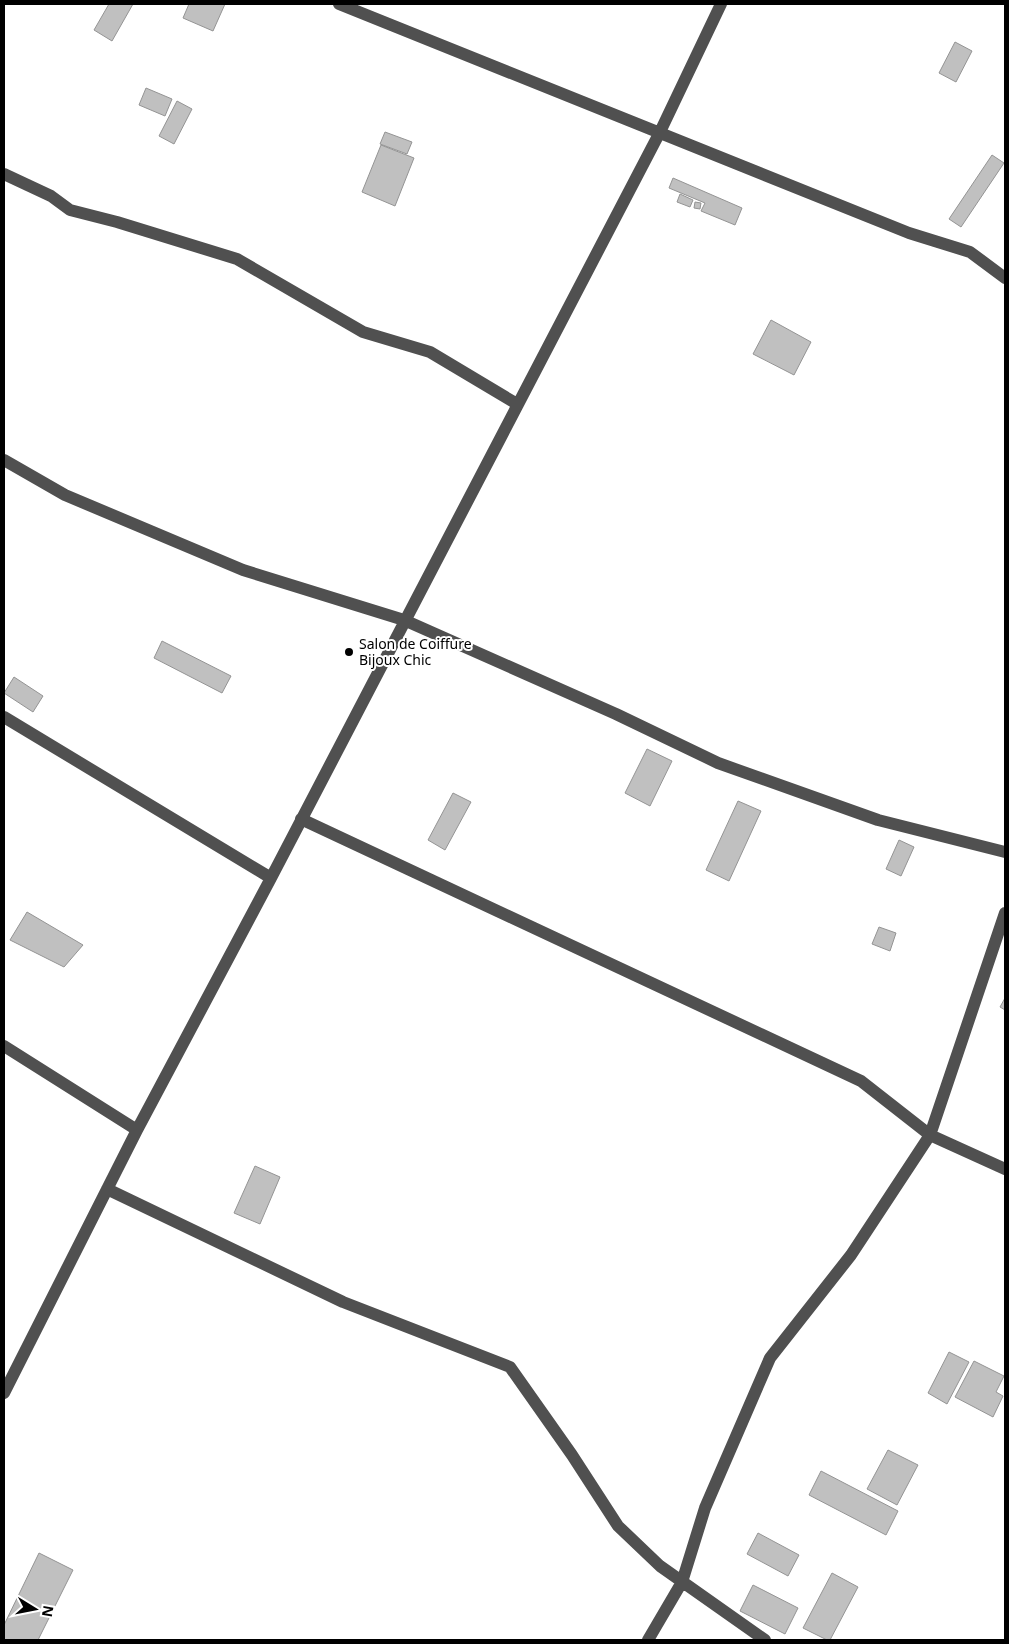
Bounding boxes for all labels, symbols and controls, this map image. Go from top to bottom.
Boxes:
place label: Salon de Coiffure Bijoux Chic [359,634,472,669]
marker: Salon de Coiffure Bijoux Chic [343,646,355,658]
north arrow [10,1584,60,1634]
text: N [38,1604,59,1619]

